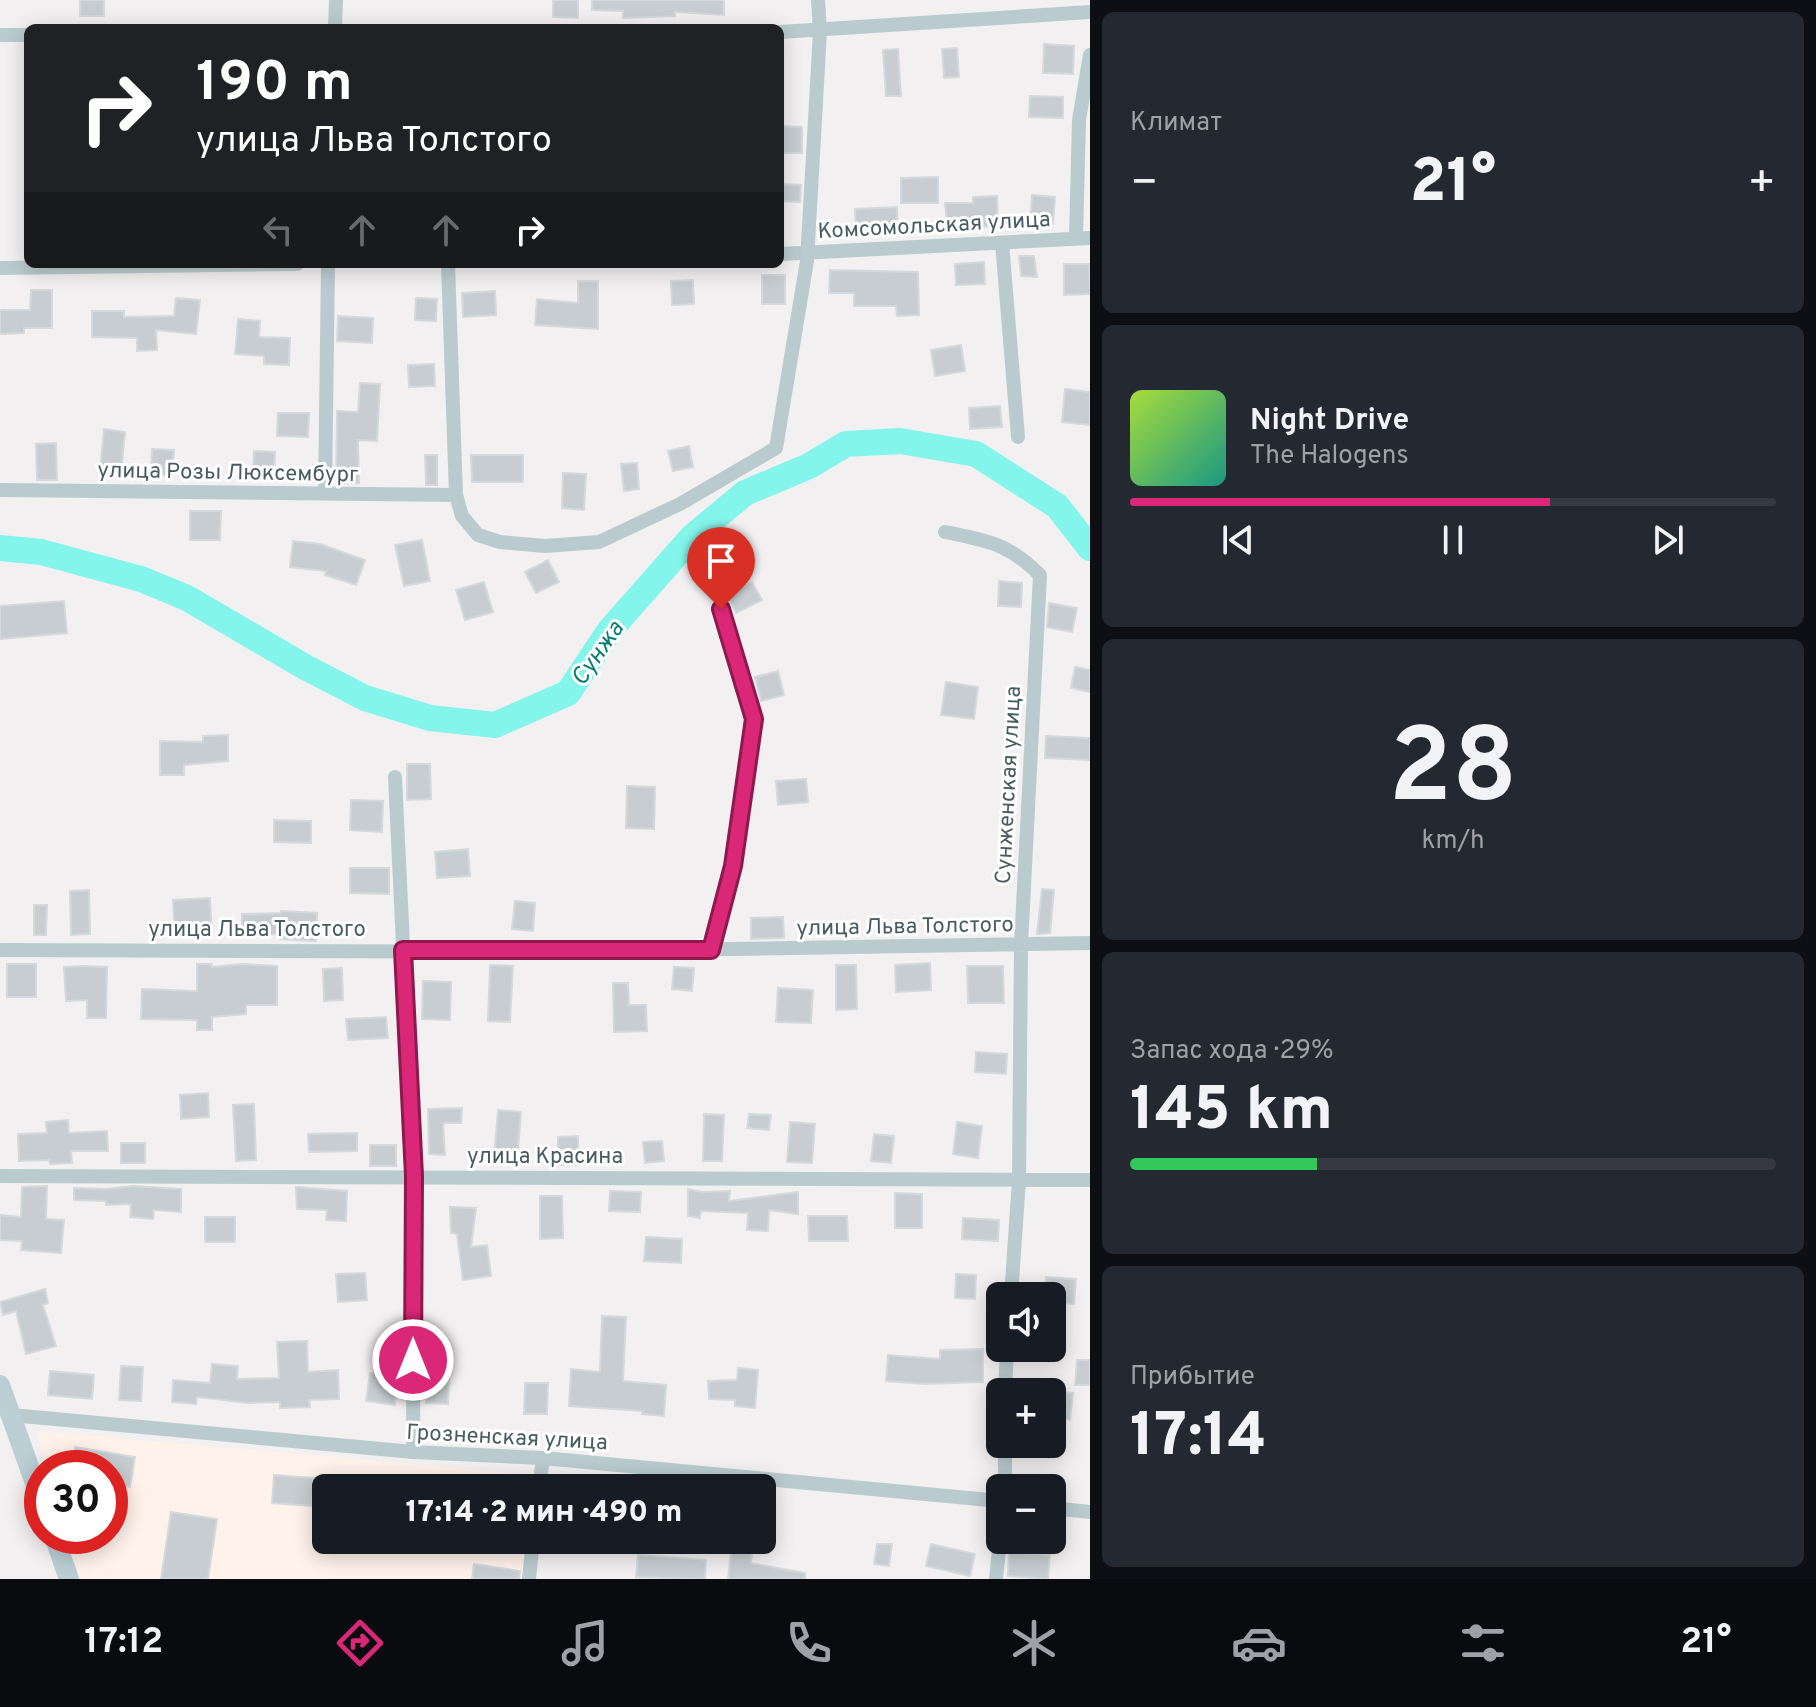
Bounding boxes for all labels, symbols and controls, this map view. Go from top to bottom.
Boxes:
text: 190 m [196,50,353,120]
icon: right [64,56,168,160]
text: Климат [1130,107,1222,140]
text: улица Льва Толстого [196,119,552,165]
text: 21° [1410,147,1496,223]
text: − [1130,157,1158,213]
text: + [1748,157,1776,213]
street label: Комсомольская улица [817,207,1051,246]
icon: left [256,208,300,252]
icon: ahead [340,208,384,252]
icon: ahead [424,208,468,252]
icon: right [508,208,552,252]
text: Night Drive [1250,403,1409,440]
text: The Halogens [1250,440,1409,473]
street label: улица Розы Люксембург [97,458,359,489]
icon: previous [1216,518,1260,562]
icon: pause [1431,518,1475,562]
icon: next [1646,518,1690,562]
pin [687,527,755,609]
icon: arrive [699,539,743,583]
water label: Сунжа [566,615,632,692]
street label: Сунженская улица [991,685,1028,885]
text: 28 [1388,707,1518,839]
text: km/h [1421,825,1485,858]
street label: улица Льва Толстого [796,912,1014,943]
street label: улица Льва Толстого [148,917,366,944]
text: Запас хода · 29% [1130,1035,1334,1068]
text: 145 km [1130,1075,1333,1151]
street label: улица Красина [467,1144,623,1171]
map controls [986,1282,1066,1554]
button: sound [986,1282,1066,1362]
position arrow [371,1318,455,1402]
text: Прибытие [1130,1361,1255,1394]
button: + [986,1378,1066,1458]
text: 17:14 [1130,1401,1267,1477]
street label: Грозненская улица [405,1420,608,1457]
speed limit sign: 30 [24,1450,128,1554]
button: − [986,1474,1066,1554]
text: 17:14 · 2 мин · 490 m [406,1495,682,1532]
icon: directions [332,1615,388,1671]
icon: music [557,1615,613,1671]
icon: phone [781,1615,837,1671]
icon: climate [1006,1615,1062,1671]
icon: car [1231,1615,1287,1671]
icon: filters [1455,1615,1511,1671]
text: 17:12 [84,1620,163,1666]
text: 21° [1680,1620,1732,1666]

